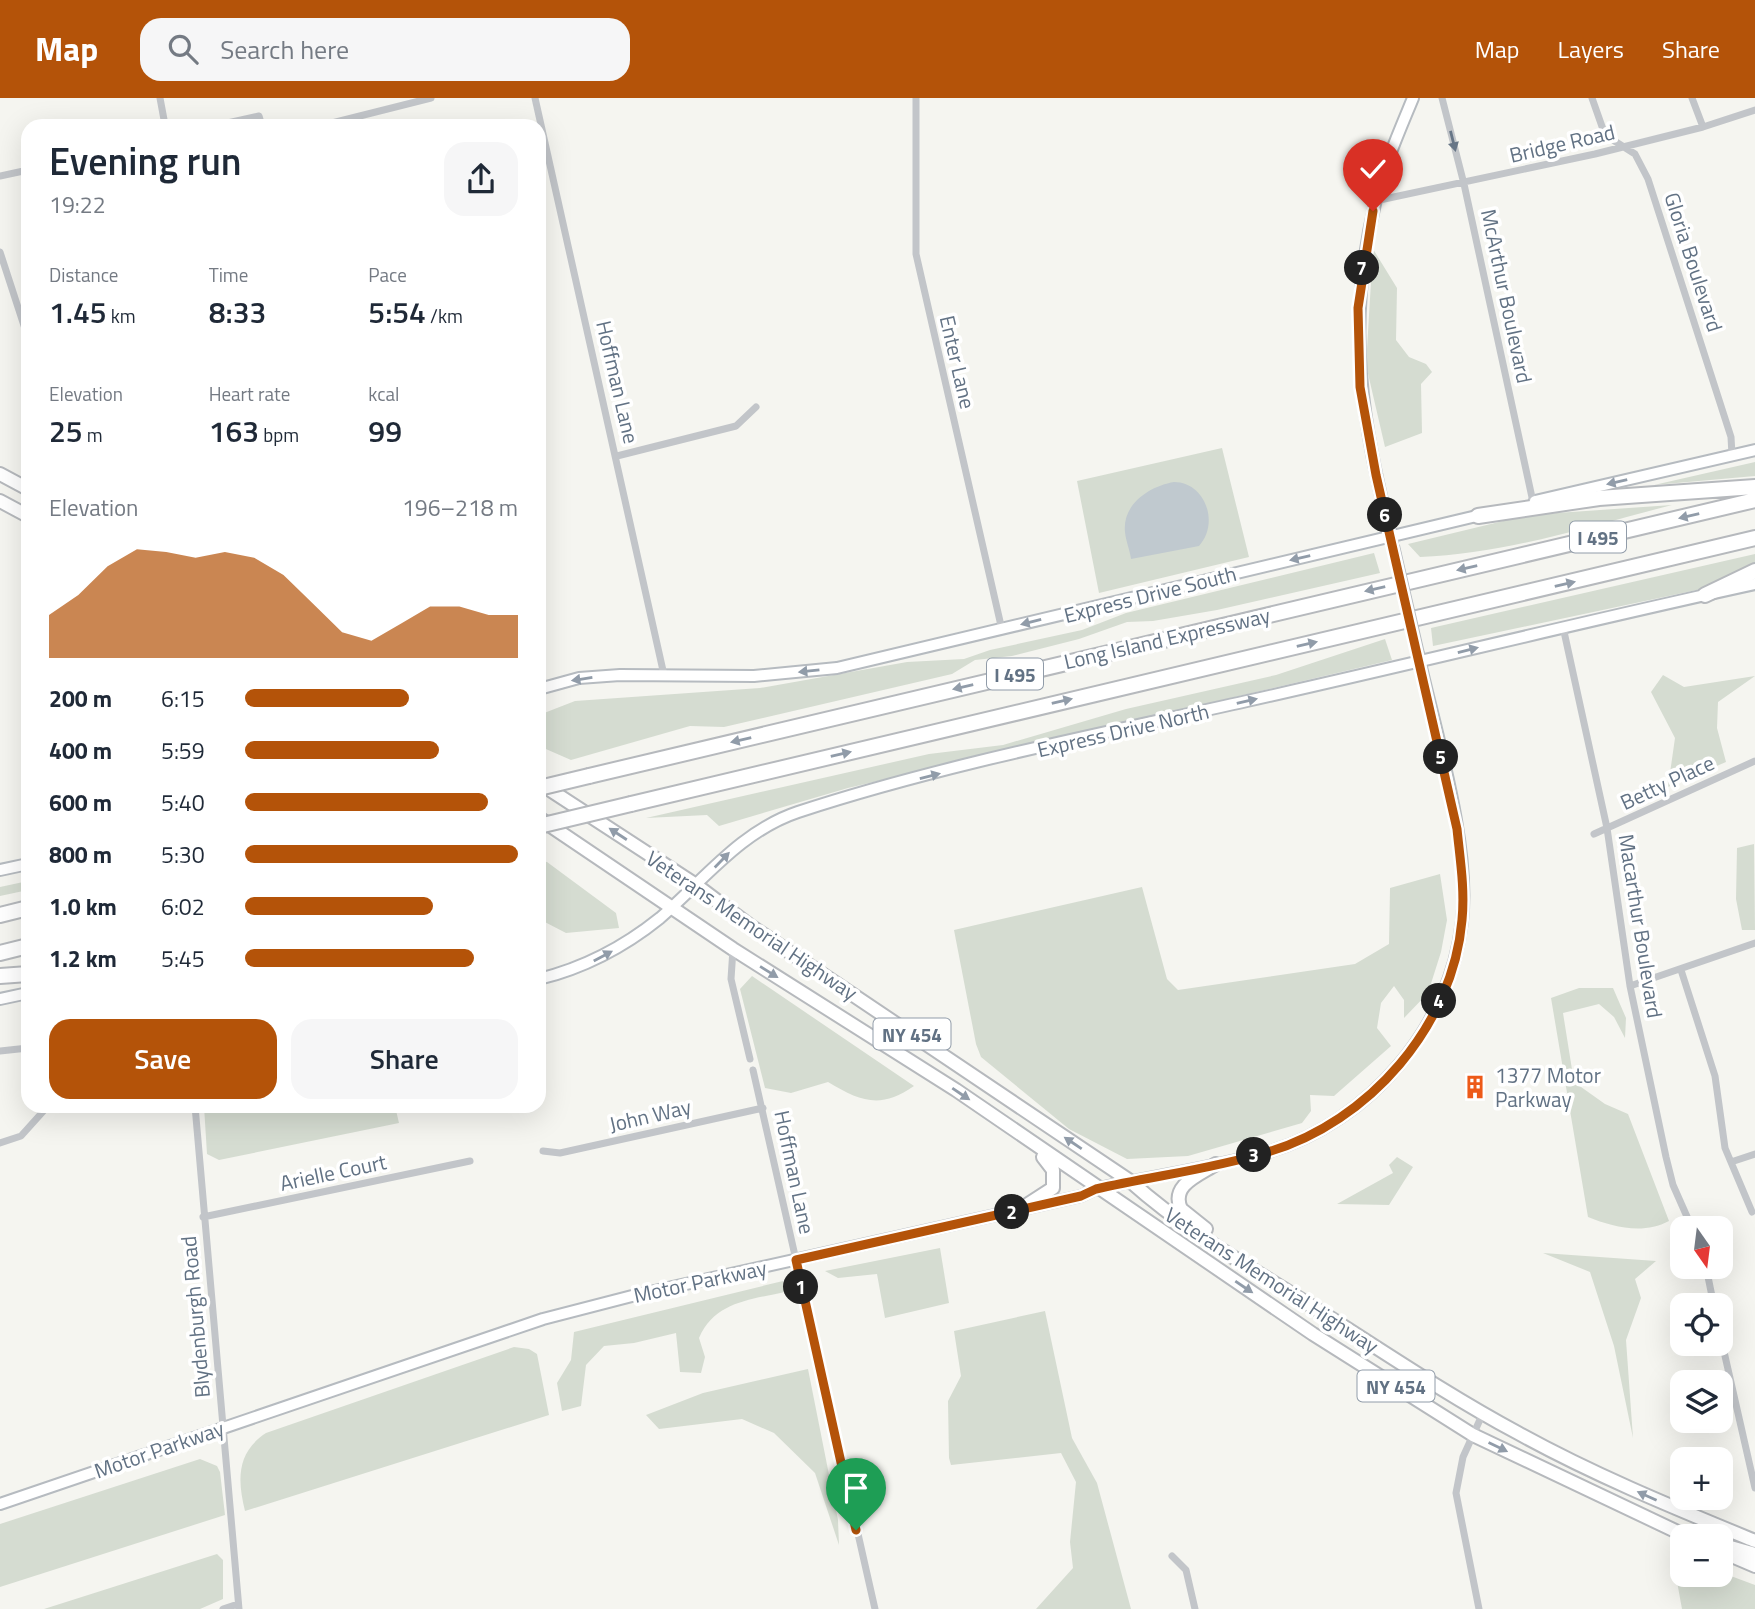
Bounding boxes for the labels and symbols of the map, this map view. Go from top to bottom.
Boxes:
street label: Bridge Road [1506,115,1618,171]
one-way arrow [1448,130,1459,152]
pin [1343,139,1403,211]
street label: Gloria Boulevard [1656,188,1732,336]
street label: McArthur Boulevard [1473,206,1541,386]
pin: 7 [1344,250,1380,286]
street label: Enter Lane [932,312,984,412]
street label: Hoffman Lane [588,317,648,447]
one-way arrow [1606,477,1628,488]
pin: 6 [1368,498,1402,532]
one-way arrow [1677,510,1699,521]
road number: I 495 [1570,522,1626,552]
one-way arrow [1289,552,1311,563]
street label: Express Drive South [1060,557,1240,631]
one-way arrow [1456,562,1478,573]
one-way arrow [1554,578,1576,589]
one-way arrow [1364,584,1386,595]
street label: Long Island Expressway [1061,599,1273,677]
one-way arrow [1020,617,1042,628]
one-way arrow [1296,639,1318,650]
one-way arrow [1458,644,1480,655]
road number: I 495 [987,659,1043,690]
one-way arrow [798,666,820,677]
one-way arrow [571,674,593,685]
one-way arrow [952,682,974,693]
street label: Express Drive North [1034,695,1212,765]
one-way arrow [1051,696,1073,707]
one-way arrow [1236,696,1258,707]
one-way arrow [730,734,752,745]
pin: 5 [1424,740,1458,774]
street label: Betty Place [1615,746,1719,818]
one-way arrow [830,748,852,759]
one-way arrow [919,770,941,781]
one-way arrow [608,828,628,841]
street label: Macarthur Boulevard [1611,832,1671,1020]
street label: Veterans Memorial Highway [640,842,864,1008]
one-way arrow [714,852,730,869]
one-way arrow [593,950,613,961]
one-way arrow [760,966,779,979]
pin: 4 [1422,984,1456,1018]
road number: NY 454 [874,1018,950,1050]
place label: 1377 Motor Parkway [1495,1059,1601,1115]
building icon: 1377 Motor Parkway [1461,1073,1489,1101]
one-way arrow [952,1087,970,1101]
street label: John Way [606,1090,694,1140]
street label: Hoffman Lane [766,1107,824,1237]
one-way arrow [1064,1136,1083,1149]
pin: 3 [1236,1138,1272,1172]
street label: Arielle Court [277,1145,390,1199]
pin: 2 [995,1194,1030,1230]
street label: Veterans Memorial Highway [1159,1199,1385,1361]
north arrow [1670,1216,1732,1279]
street label: Blydenburgh Road [172,1235,218,1399]
street label: Motor Parkway [630,1251,770,1311]
pin: 1 [784,1270,818,1304]
one-way arrow [1234,1280,1254,1293]
road number: NY 454 [1358,1370,1434,1402]
street label: Motor Parkway [90,1412,228,1486]
one-way arrow [1488,1442,1508,1453]
pin [826,1458,886,1530]
one-way arrow [1637,1490,1657,1502]

